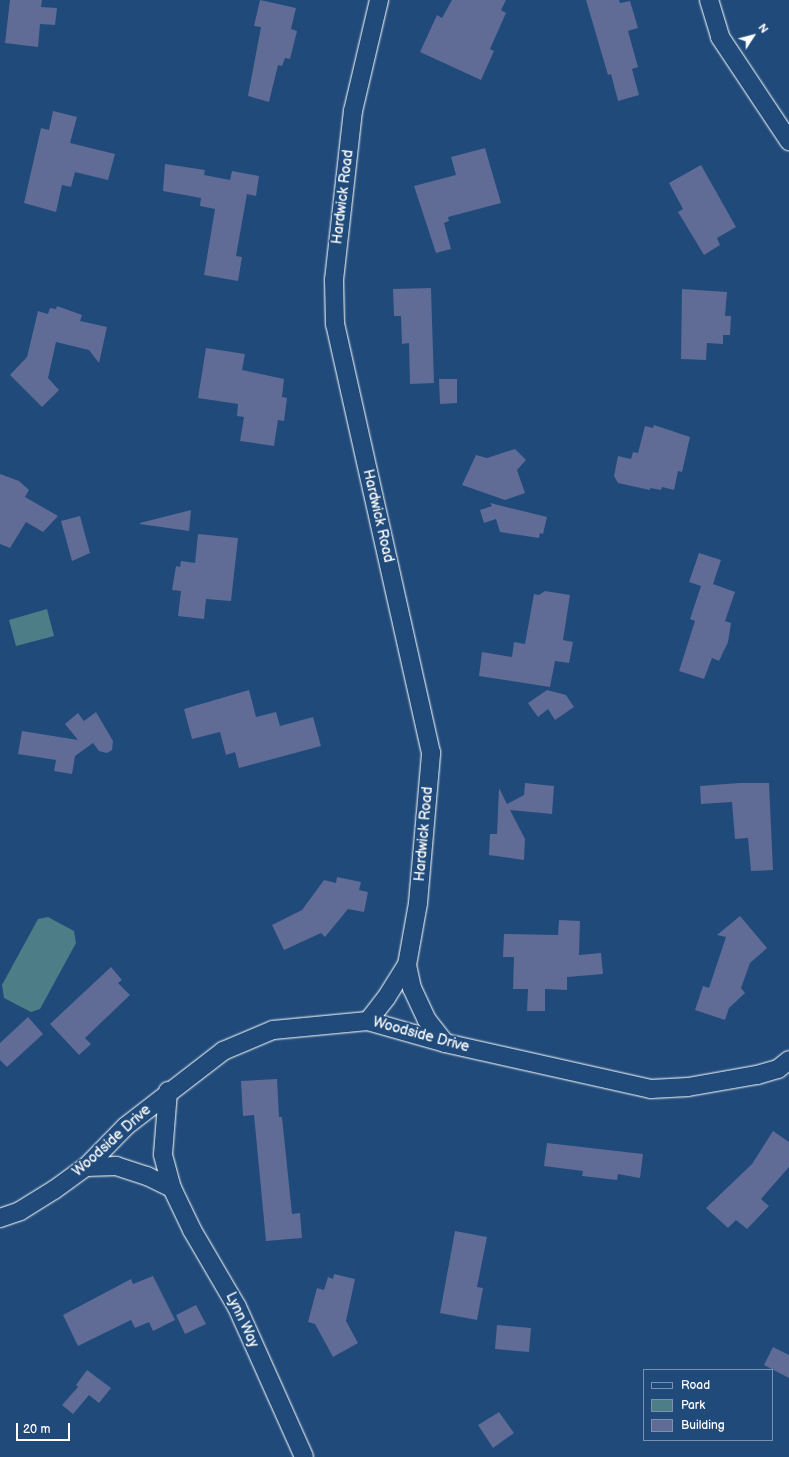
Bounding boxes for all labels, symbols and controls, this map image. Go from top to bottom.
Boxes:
north arrow [733,16,773,56]
text: N [755,21,771,36]
street label: Hardwick Road [329,149,357,245]
street label: Hardwick Road [359,468,397,564]
street label: Hardwick Road [411,786,437,882]
street label: Woodside Drive [371,1014,471,1056]
street label: Woodside Drive [70,1102,154,1180]
street label: Lynn Way [222,1289,262,1351]
legend [643,1369,773,1441]
text: Road [681,1378,710,1393]
text: Park [681,1398,705,1413]
scale bar [18,1415,72,1441]
text: Building [681,1418,725,1433]
text: 20 m [23,1422,50,1437]

